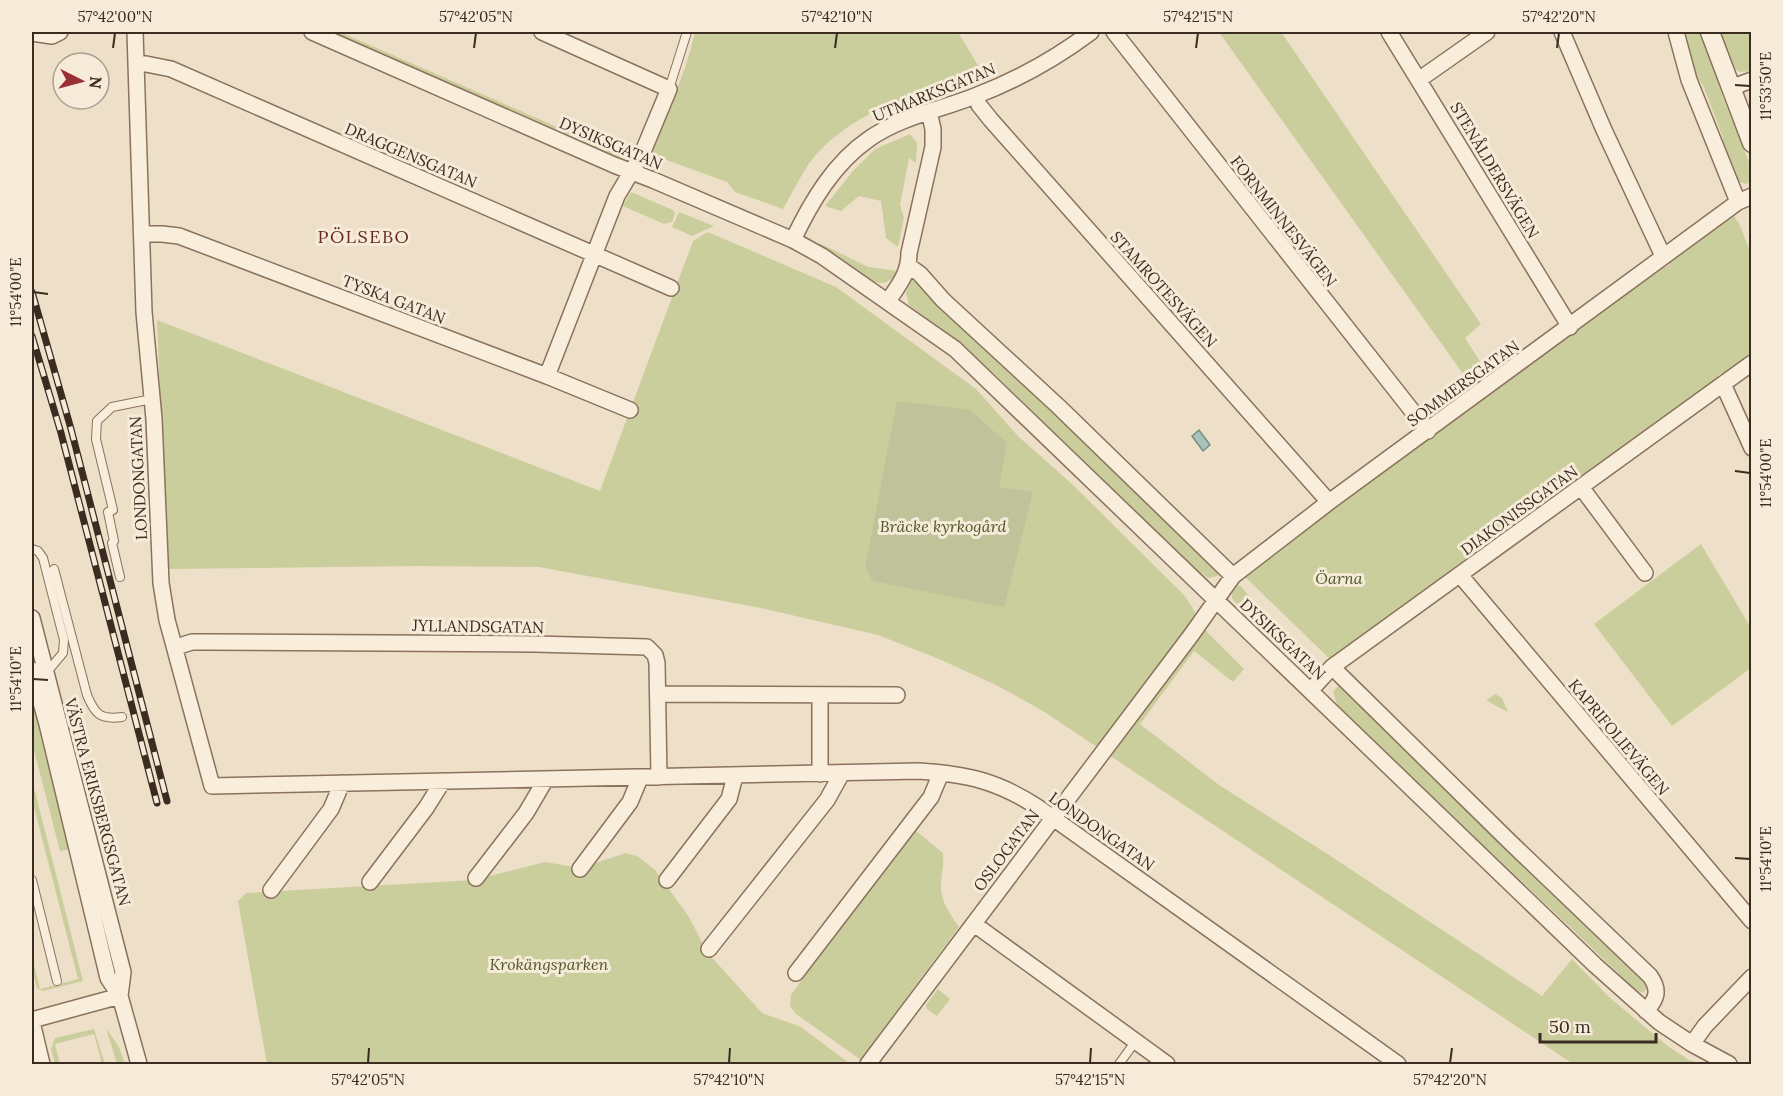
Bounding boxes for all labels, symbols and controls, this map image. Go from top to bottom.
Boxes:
text: 57°42'00"N [77,7,153,26]
text: 57°42'05"N [439,7,513,26]
text: 57°42'10"N [801,7,873,26]
text: 57°42'15"N [1163,7,1233,26]
text: 57°42'20"N [1522,7,1596,26]
north arrow [51,51,111,111]
text: 11°53'50"E [1756,52,1775,120]
street label: UTMARKSGATAN [870,58,998,126]
text: N [85,75,107,90]
street label: STENÅLDERSVÄGEN [1446,98,1544,242]
street label: DYSIKSGATAN [556,112,666,174]
street label: DRAGGENSGATAN [342,118,480,192]
street label: FORNMINNESVÄGEN [1227,151,1341,291]
district label: PÖLSEBO [318,225,410,248]
street label: STAMROTESVÄGEN [1107,227,1221,351]
text: 11°54'00"E [6,257,25,327]
street label: TYSKA GATAN [340,270,448,328]
street label: SOMMERSGATAN [1403,336,1523,430]
street label: LONDONGATAN [125,415,151,541]
text: 11°54'00"E [1756,438,1775,508]
street label: DIAKONISSGATAN [1457,461,1581,559]
park label: Bräcke kyrkogård [880,516,1006,536]
park label: Öarna [1315,568,1363,588]
street label: DYSIKSGATAN [1236,594,1330,684]
street label: JYLLANDSGATAN [411,615,544,637]
text: 11°54'10"E [6,646,25,712]
street label: KAPRIFOLIEVÄGEN [1564,675,1674,799]
street label: VÄSTRA ERIKSBERGSGATAN [60,695,135,908]
street label: LONDONGATAN [1045,787,1159,875]
street label: OSLOGATAN [969,805,1043,895]
text: 11°54'10"E [1756,826,1775,892]
park label: Krokängsparken [490,954,609,974]
scale bar [1540,1006,1656,1044]
text: 50 m [1549,1015,1591,1038]
text: 57°42'05"N [331,1070,405,1089]
text: 57°42'10"N [693,1070,765,1089]
text: 57°42'15"N [1055,1070,1125,1089]
text: 57°42'20"N [1413,1070,1487,1089]

